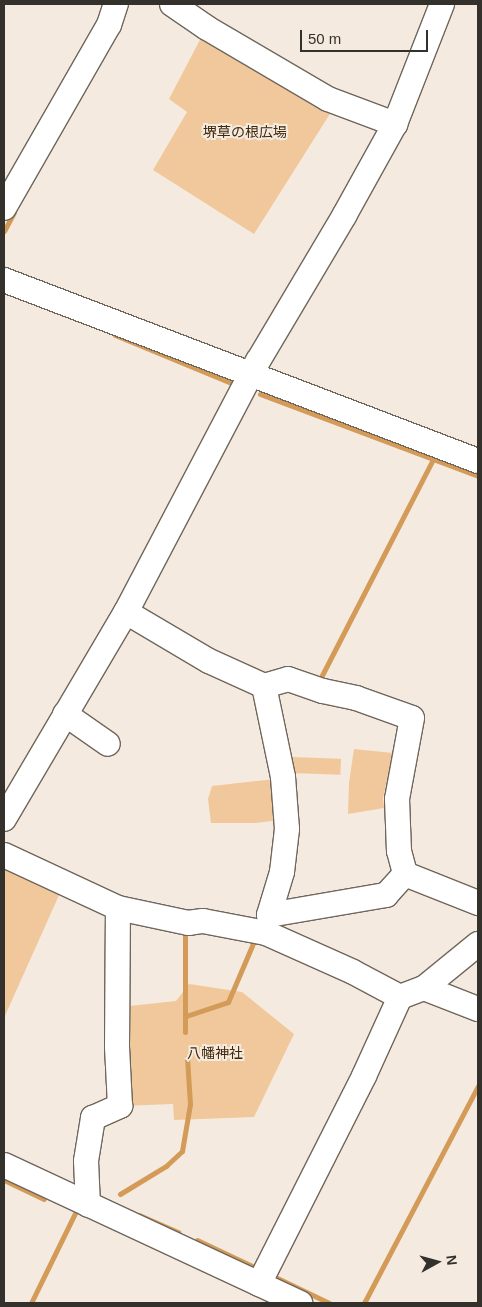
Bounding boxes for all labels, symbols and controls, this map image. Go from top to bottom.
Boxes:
scale bar [302,20,430,52]
text: 50 m [308,30,341,47]
park label: 堺草の根広場 [203,124,287,140]
park label: 八幡神社 [187,1045,243,1061]
north arrow [412,1237,462,1287]
text: N [443,1254,460,1266]

